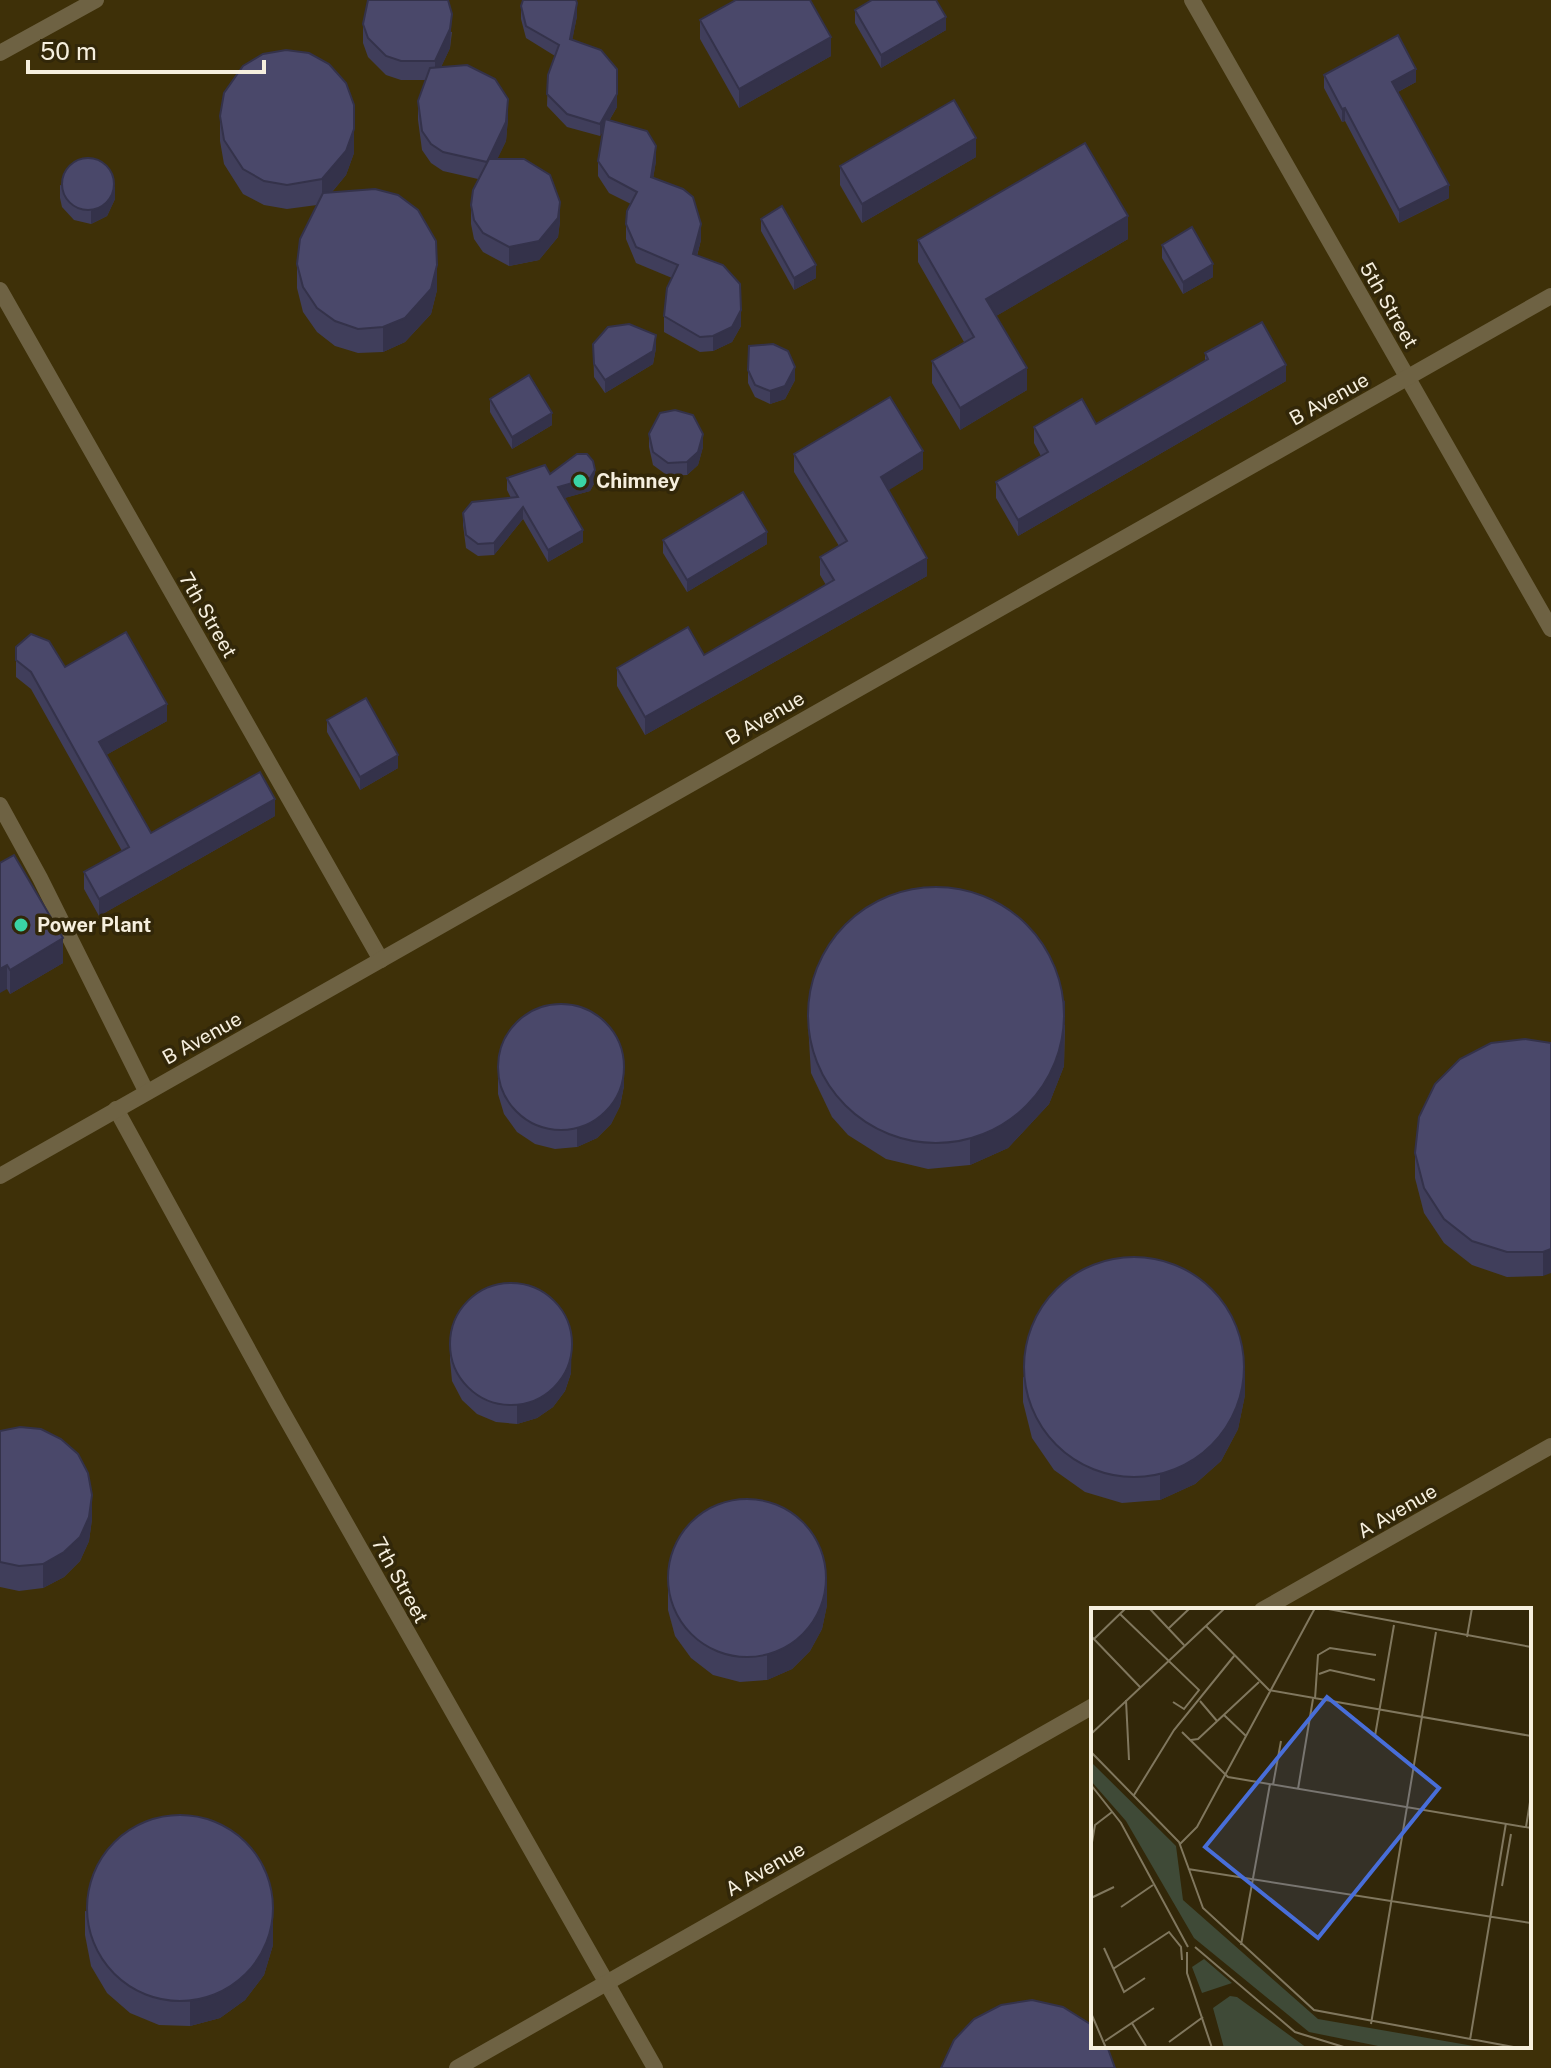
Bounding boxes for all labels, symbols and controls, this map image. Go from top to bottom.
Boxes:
scale bar [28,24,264,74]
text: 50 m [40,37,97,65]
street label: 5th Street [1355,258,1423,352]
street label: B Avenue [1285,367,1373,431]
place label: Chimney [596,469,680,493]
marker: Chimney [571,472,589,490]
street label: 7th Street [174,568,242,662]
street label: B Avenue [721,686,809,750]
place label: Power Plant [37,913,151,937]
marker: Power Plant [12,916,30,934]
street label: B Avenue [158,1006,246,1070]
street label: A Avenue [1353,1479,1441,1543]
street label: 7th Street [367,1533,433,1627]
inset map [1091,1608,1531,2048]
street label: A Avenue [721,1837,809,1901]

